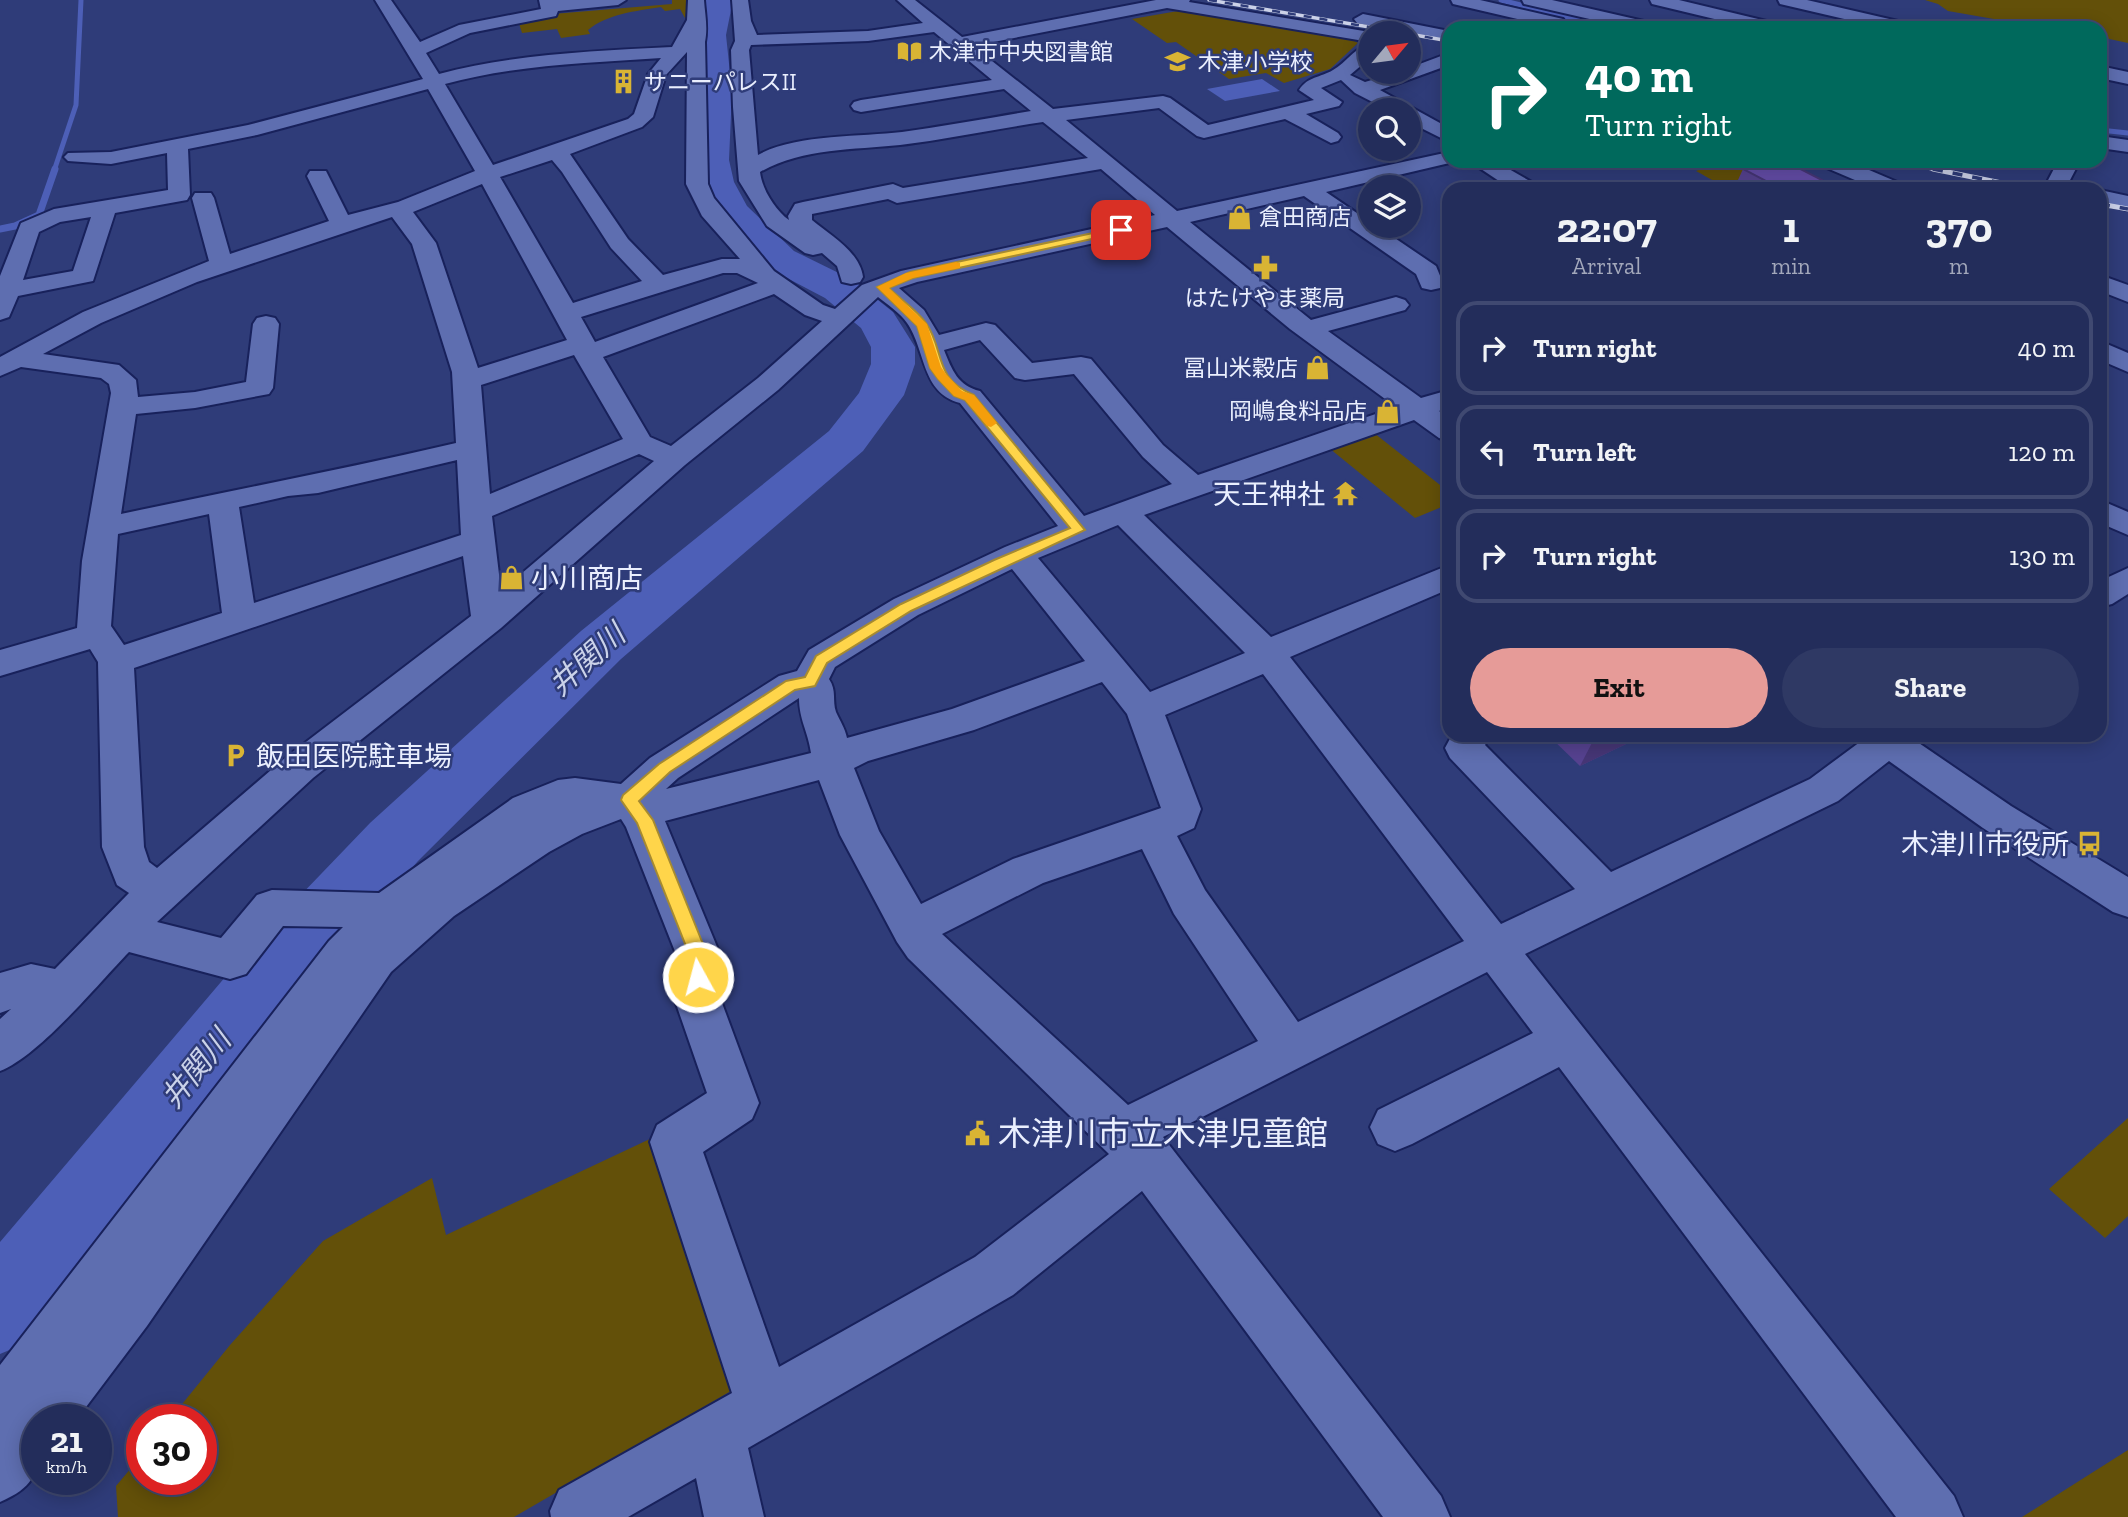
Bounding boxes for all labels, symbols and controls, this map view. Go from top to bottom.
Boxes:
north arrow [1358,21,1421,84]
map controls [1358,21,1421,238]
library icon: 木津市中央図書館 [895,38,923,66]
place label: 木津市中央図書館 [929,38,1113,66]
text: 40 m [1585,46,1693,105]
school or university icon: 木津小学校 [1164,48,1192,76]
place label: 木津小学校 [1198,48,1313,76]
icon: right [1470,49,1561,140]
building icon: サニーパレスII [610,68,638,96]
place label: サニーパレスII [644,68,797,96]
button: search [1358,98,1421,161]
text: Turn right [1585,106,1732,144]
button: layers [1358,175,1421,238]
pin [1091,200,1151,260]
text: 22:07 [1556,202,1657,253]
text: 1 [1783,202,1800,253]
text: 370 [1925,202,1993,253]
shop icon: 倉田商店 [1225,203,1253,231]
place label: 倉田商店 [1259,203,1351,231]
icon: arrive [1102,211,1140,249]
text: Arrival [1572,252,1641,280]
text: min [1771,252,1811,280]
text: m [1949,252,1969,280]
pharmacy icon: はたけやま薬局 [1251,254,1279,282]
place label: はたけやま薬局 [1185,284,1345,312]
icon: right [1474,329,1512,367]
text: Turn right [1533,332,1656,364]
text: 40 m [2018,332,2075,364]
place label: 冨山米穀店 [1183,354,1298,382]
shop icon: 冨山米穀店 [1304,354,1332,382]
place label: 岡嶋食料品店 [1229,397,1367,425]
shop icon: 岡嶋食料品店 [1373,397,1401,425]
icon: left [1474,433,1512,471]
text: Turn left [1533,436,1636,468]
text: 120 m [2008,436,2075,468]
place label: 天王神社 [1213,478,1325,511]
temple icon: 天王神社 [1331,480,1359,508]
icon: right [1474,537,1512,575]
text: Turn right [1533,540,1656,572]
text: 130 m [2009,540,2075,572]
place label: 小川商店 [531,562,643,595]
shop icon: 小川商店 [497,564,525,592]
water label: 井関川 [542,615,635,703]
button: Exit [1470,648,1768,728]
button: Share [1782,648,2079,728]
place label: 飯田医院駐車場 [256,740,452,773]
parking icon: 飯田医院駐車場 [222,742,250,770]
place label: 木津川市役所 [1901,828,2069,861]
bus stop icon: 木津川市役所 [2075,830,2103,858]
position arrow [661,940,735,1014]
water label: 井関川 [154,1020,240,1115]
place label: 木津川市立木津児童館 [998,1114,1328,1153]
public building icon: 木津川市立木津児童館 [964,1119,992,1147]
speed limit sign: 30 [126,1404,217,1495]
text: 21 [50,1419,83,1461]
text: km/h [46,1456,87,1478]

